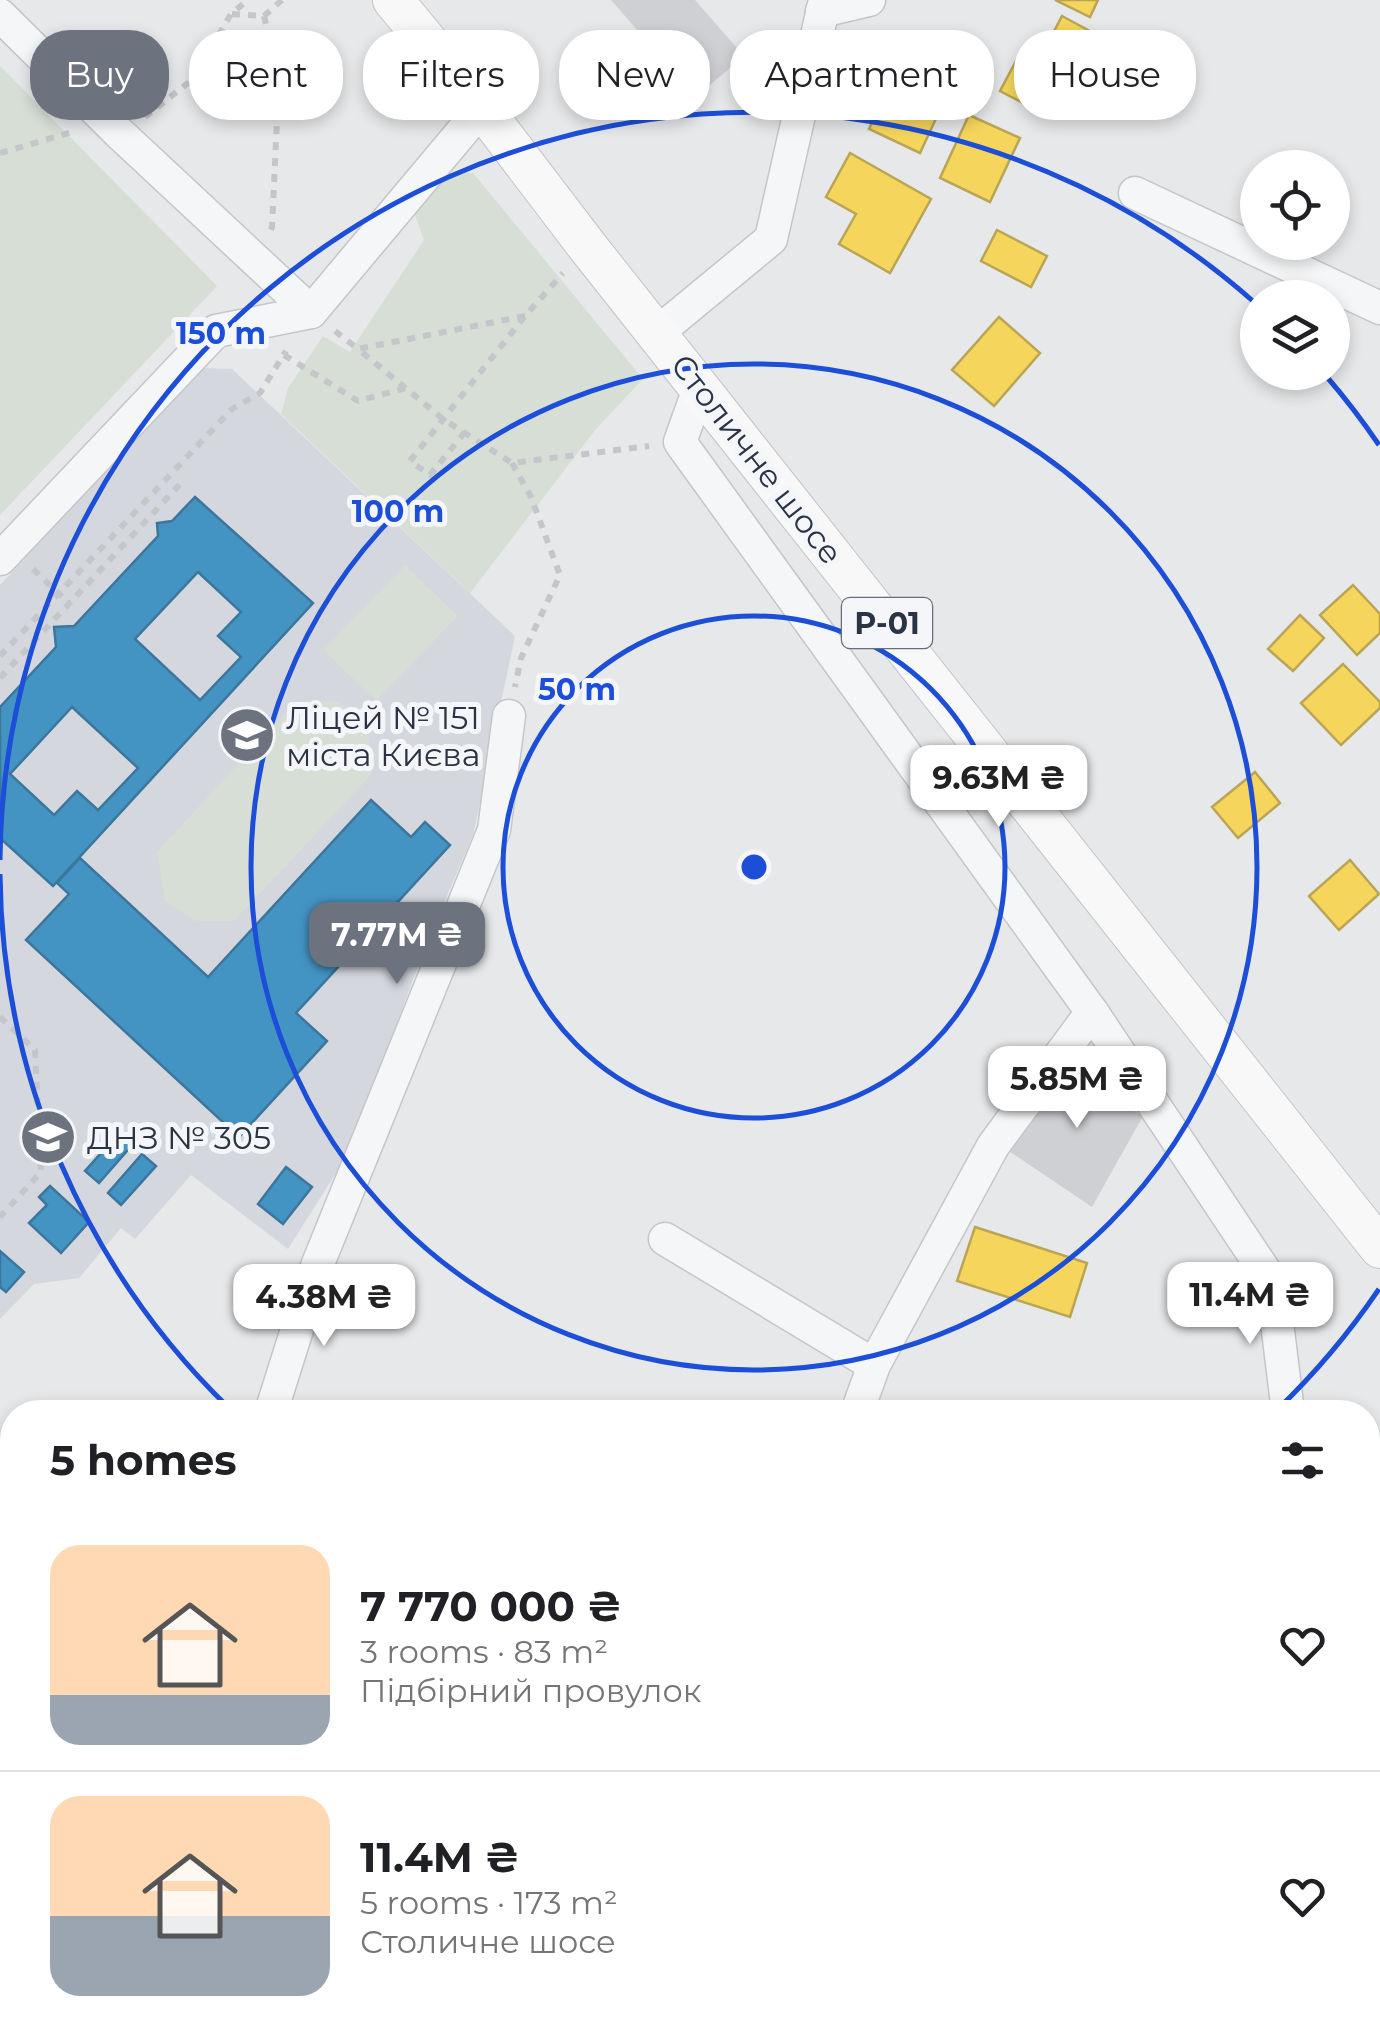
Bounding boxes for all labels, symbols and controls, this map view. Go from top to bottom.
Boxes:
chip: Buy [30,30,169,120]
chip: Rent [189,30,343,120]
chip: Filters [363,30,539,120]
chip: New [559,30,710,120]
chip: Apartment [730,30,994,120]
chip: House [1014,30,1196,120]
map controls [1240,150,1350,390]
button: locate [1240,150,1350,260]
button: layers [1240,280,1350,390]
text: 150 m [176,315,266,352]
street label: Столичне шосе [663,346,851,572]
text: 100 m [352,493,444,530]
road number: Р-01 [842,598,932,648]
text: 50 m [538,671,616,708]
place label: Ліцей № 151 міста Києва [286,698,480,774]
school or university icon: Ліцей № 151 міста Києва [217,705,277,765]
pin: 9.63M ₴ [907,745,1091,830]
text: 9.63M ₴ [932,758,1066,797]
centre of rings [736,849,772,885]
pin: 7.77M ₴ [305,902,489,987]
text: 7.77M ₴ [331,915,463,954]
pin: 5.85M ₴ [985,1046,1169,1131]
text: 5.85M ₴ [1010,1059,1144,1098]
school or university icon: ДНЗ № 305 [18,1107,78,1167]
place label: ДНЗ № 305 [87,1118,271,1157]
pin: 11.4M ₴ [1158,1262,1342,1347]
pin: 4.38M ₴ [232,1264,416,1349]
text: 11.4M ₴ [1189,1275,1311,1314]
text: 4.38M ₴ [255,1277,393,1316]
icon: filters [1275,1433,1330,1488]
text: 5 homes [50,1434,237,1486]
text: 7 770 000 ₴ [360,1580,622,1632]
icon: home [130,1585,250,1705]
icon: heart [1275,1618,1330,1673]
text: 3 rooms · 83 m² [360,1632,608,1671]
text: Підбірний провулок [360,1671,701,1710]
text: 11.4M ₴ [360,1831,520,1883]
icon: home [130,1836,250,1956]
icon: heart [1275,1869,1330,1924]
text: 5 rooms · 173 m² [360,1883,618,1922]
text: Столичне шосе [360,1922,616,1961]

